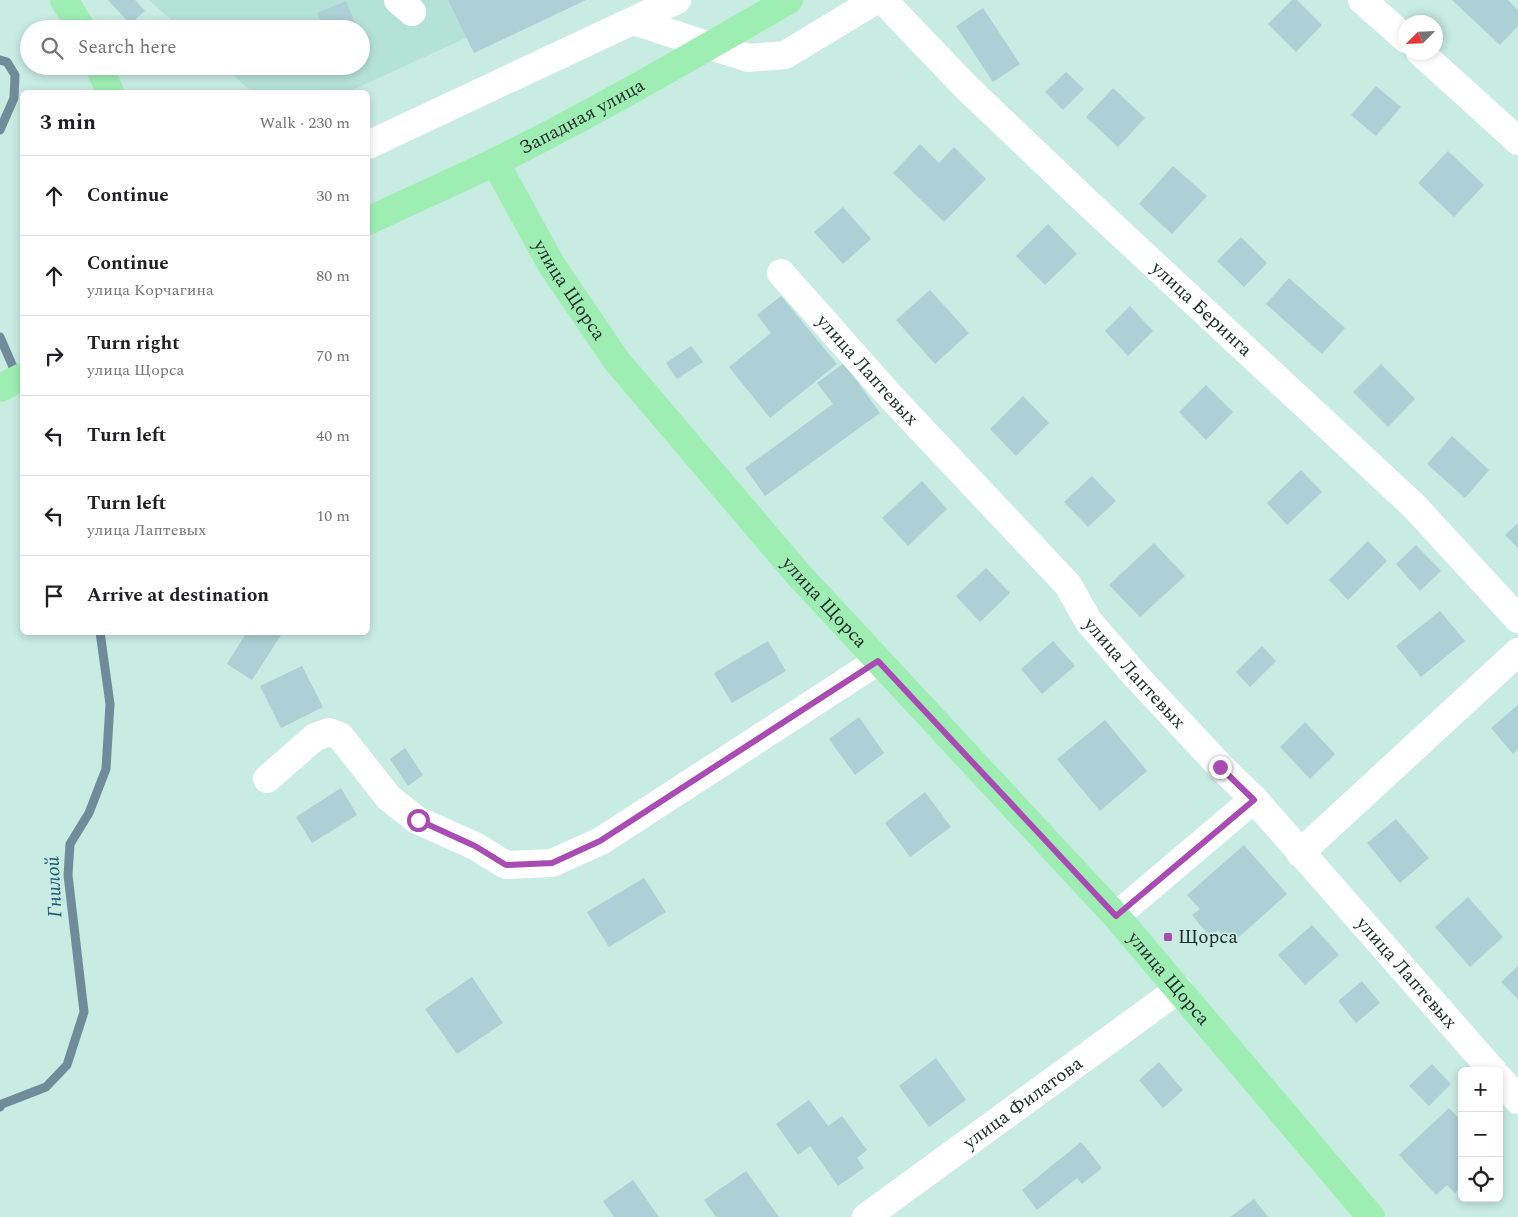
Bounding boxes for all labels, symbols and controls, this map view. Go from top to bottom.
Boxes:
north arrow [1398,15,1443,60]
search box [20,20,370,75]
text: Search here [78,33,177,62]
icon: search [38,34,66,62]
street label: Западная улица [514,71,651,162]
text: 3 min [40,107,96,139]
text: Walk · 230 m [259,111,350,135]
text: Continue [87,181,169,210]
icon: ahead [40,182,68,210]
text: 30 m [316,184,350,208]
street label: улица Щорса [525,233,614,347]
text: Continue [87,249,169,278]
street label: улица Беринга [1144,254,1260,364]
icon: ahead [40,262,68,290]
text: 80 m [316,264,350,288]
text: улица Корчагина [87,278,214,302]
street label: улица Лаптевых [809,307,926,432]
text: Turn right [87,329,180,358]
icon: right [40,342,68,370]
text: 70 m [316,344,350,368]
text: улица Щорса [87,358,184,382]
text: Turn left [87,421,166,450]
icon: left [40,422,68,450]
text: 40 m [316,424,350,448]
text: Turn left [87,489,166,518]
icon: left [40,502,68,530]
text: 10 m [316,504,350,528]
text: улица Лаптевых [87,518,206,542]
street label: улица Щорса [774,549,875,655]
text: Arrive at destination [87,581,269,610]
icon: arrive [40,582,68,610]
street label: улица Лаптевых [1076,610,1193,735]
route end [1209,756,1232,779]
route start [407,809,430,832]
water label: Гнилой [37,855,71,919]
street label: улица Лаптевых [1348,909,1464,1036]
place label: Щорса [1178,923,1238,952]
street label: улица Щорса [1120,924,1218,1032]
marker: Щорса [1162,931,1174,943]
street label: улица Филатова [956,1049,1089,1157]
map controls [1458,1067,1503,1202]
button: + [1458,1067,1503,1112]
button: − [1458,1112,1503,1157]
button: locate [1458,1157,1503,1202]

